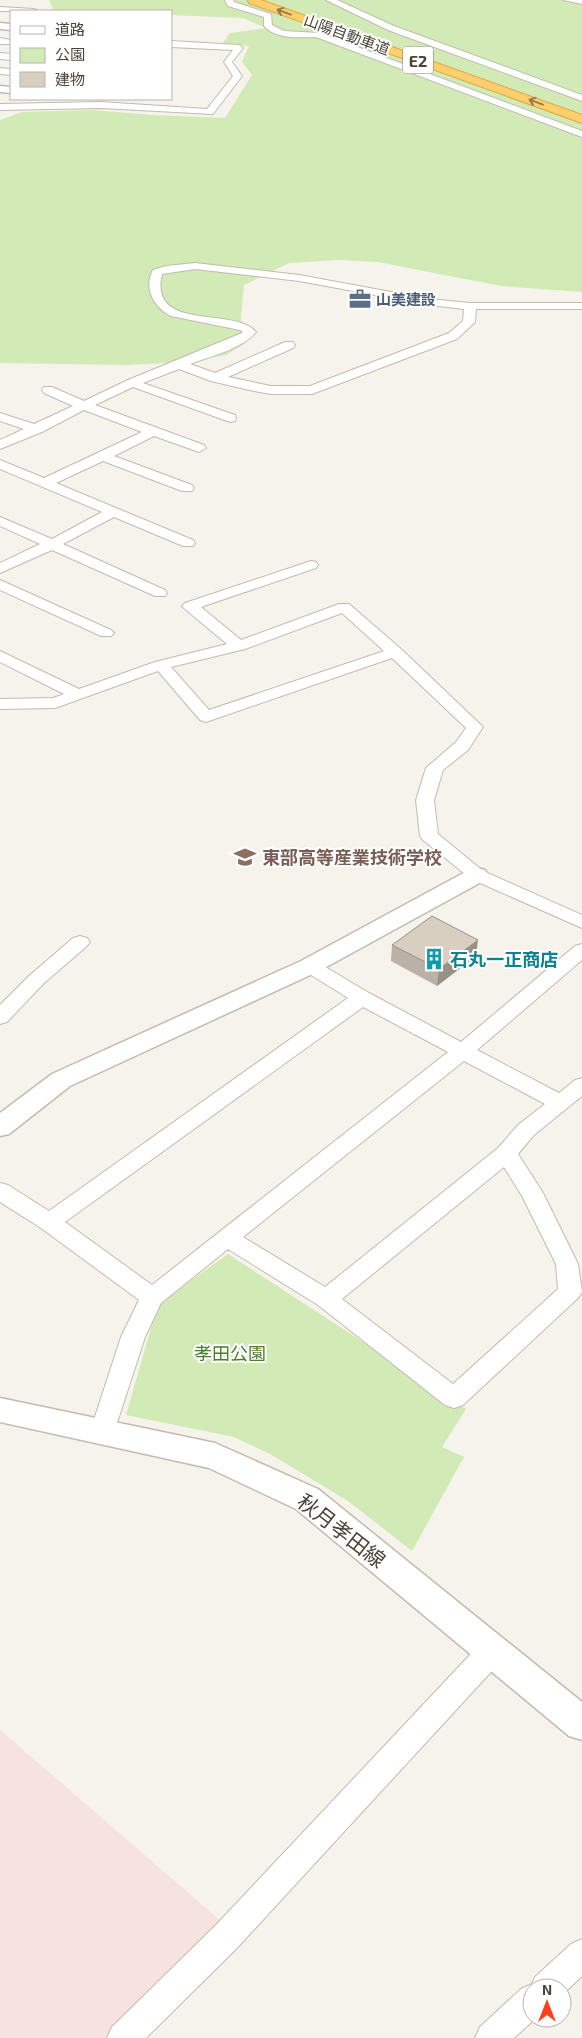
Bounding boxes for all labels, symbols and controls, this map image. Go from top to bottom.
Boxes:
one-way arrow [277,7,293,16]
legend [10,10,172,100]
street label: 山陽自動車道 [302,10,392,58]
text: 道路 [55,20,85,38]
text: 公園 [55,45,85,63]
road number: E2 [403,46,433,74]
text: 建物 [55,70,85,88]
one-way arrow [529,97,544,106]
office icon: 山美建設 [347,286,373,312]
place label: 山美建設 [376,290,436,308]
school or university icon: 東部高等産業技術学校 [232,844,258,870]
place label: 東部高等産業技術学校 [262,846,442,868]
building icon: 石丸一正商店 [421,946,447,972]
place label: 石丸一正商店 [450,948,558,970]
park label: 孝田公園 [194,1342,266,1364]
street label: 秋月孝田線 [293,1488,391,1572]
north arrow [522,1978,572,2028]
text: N [542,1981,552,1998]

